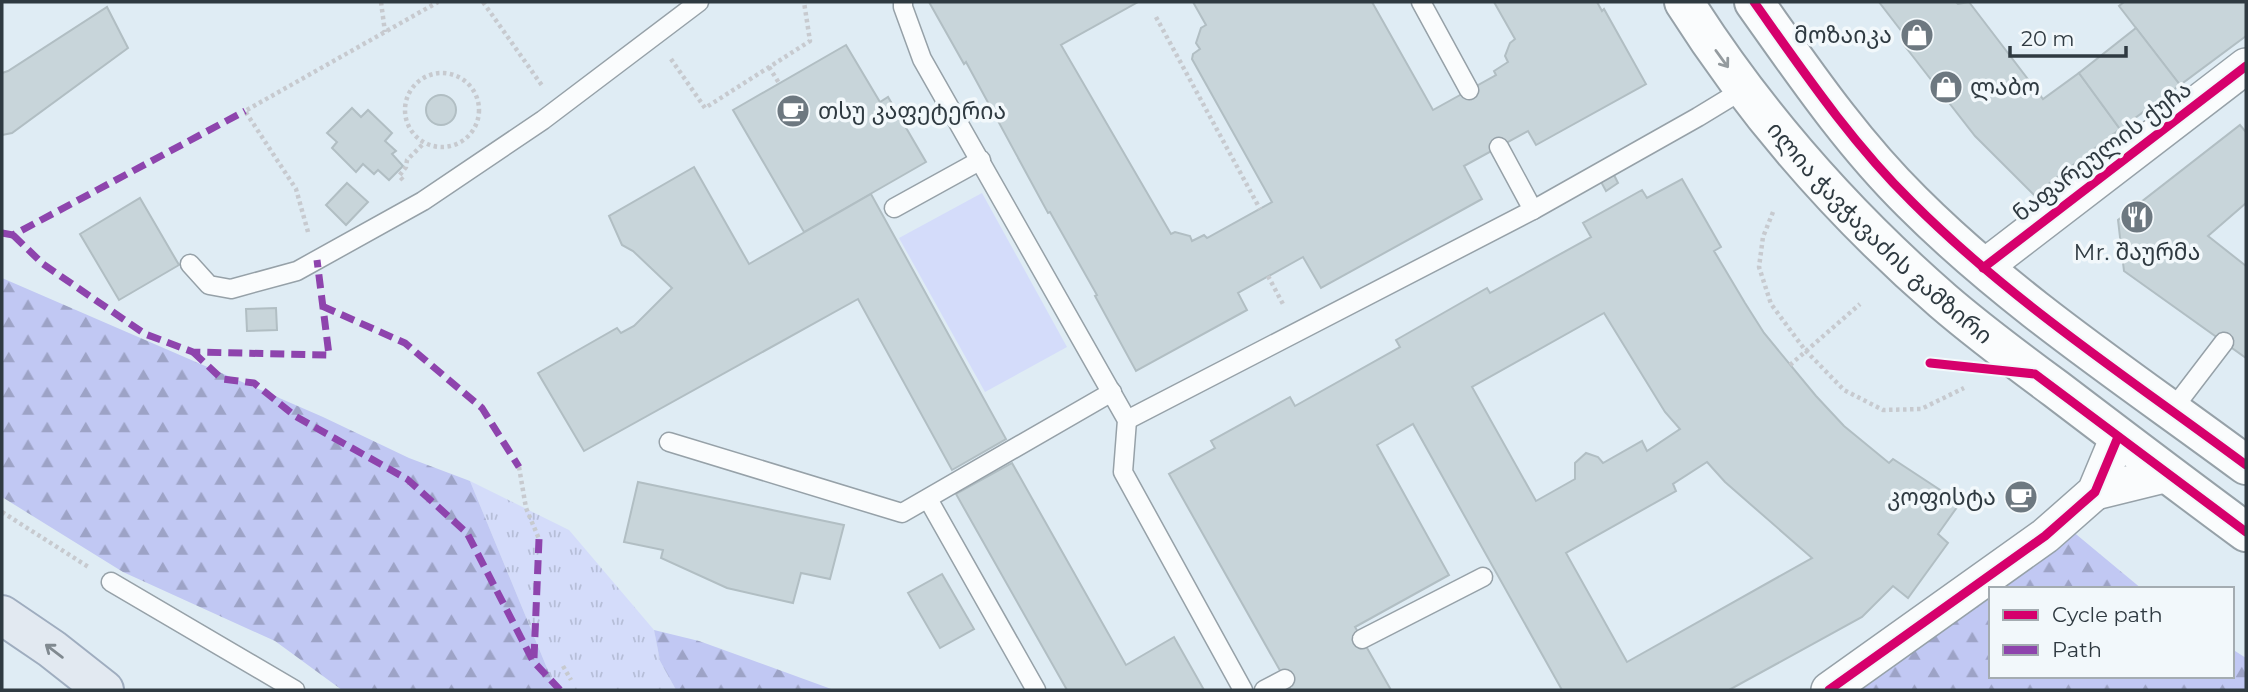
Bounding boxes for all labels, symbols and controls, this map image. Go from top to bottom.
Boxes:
scale bar [2010,14,2126,58]
shop icon: მოზაიკა [1898,16,1936,54]
place label: მოზაიკა [1794,21,1892,49]
text: 20 m [2021,26,2075,51]
one-way arrow [1714,49,1729,68]
shop icon: ლაბო [1927,68,1965,106]
place label: ლაბო [1970,73,2040,101]
street label: ნაფარეულის ქუჩა [2007,75,2197,227]
cafe icon: თსუ კაფეტერია [774,92,812,130]
place label: თსუ კაფეტერია [818,97,1006,125]
street label: ილია ჭავჭავაძის გამზირი [1761,116,1998,350]
restaurant icon: Mr. შაურმა [2118,198,2156,236]
place label: Mr. შაურმა [2074,238,2200,266]
cafe icon: კოფისტა [2002,478,2040,516]
place label: კოფისტა [1887,483,1996,511]
legend [1989,587,2234,678]
text: Cycle path [2052,602,2163,627]
text: Path [2052,637,2102,662]
one-way arrow [45,644,64,658]

